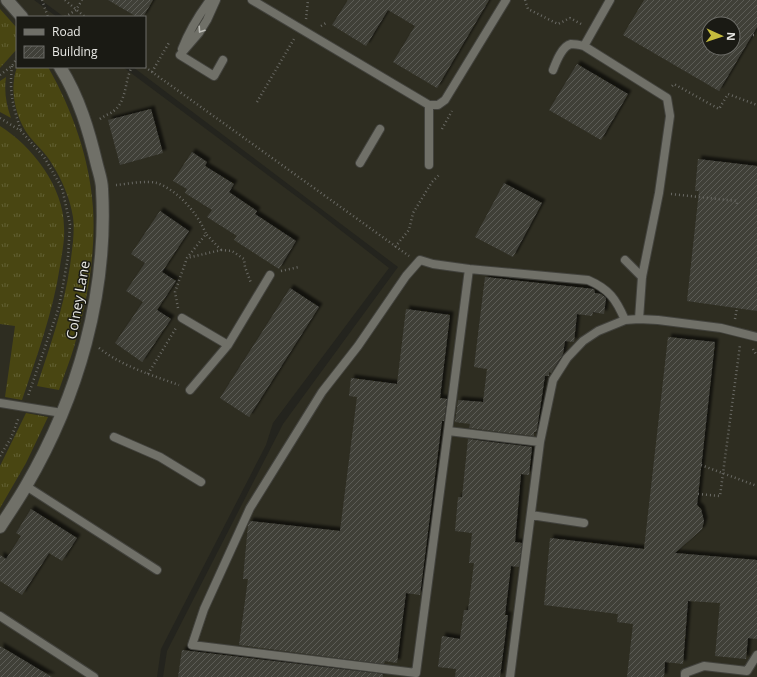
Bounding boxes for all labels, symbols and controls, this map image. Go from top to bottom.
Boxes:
legend [16,16,146,68]
north arrow [701,16,741,56]
text: Road [52,23,81,40]
one-way arrow [198,26,206,33]
text: N [724,32,739,41]
text: Building [52,43,98,60]
street label: Colney Lane [61,259,94,341]

